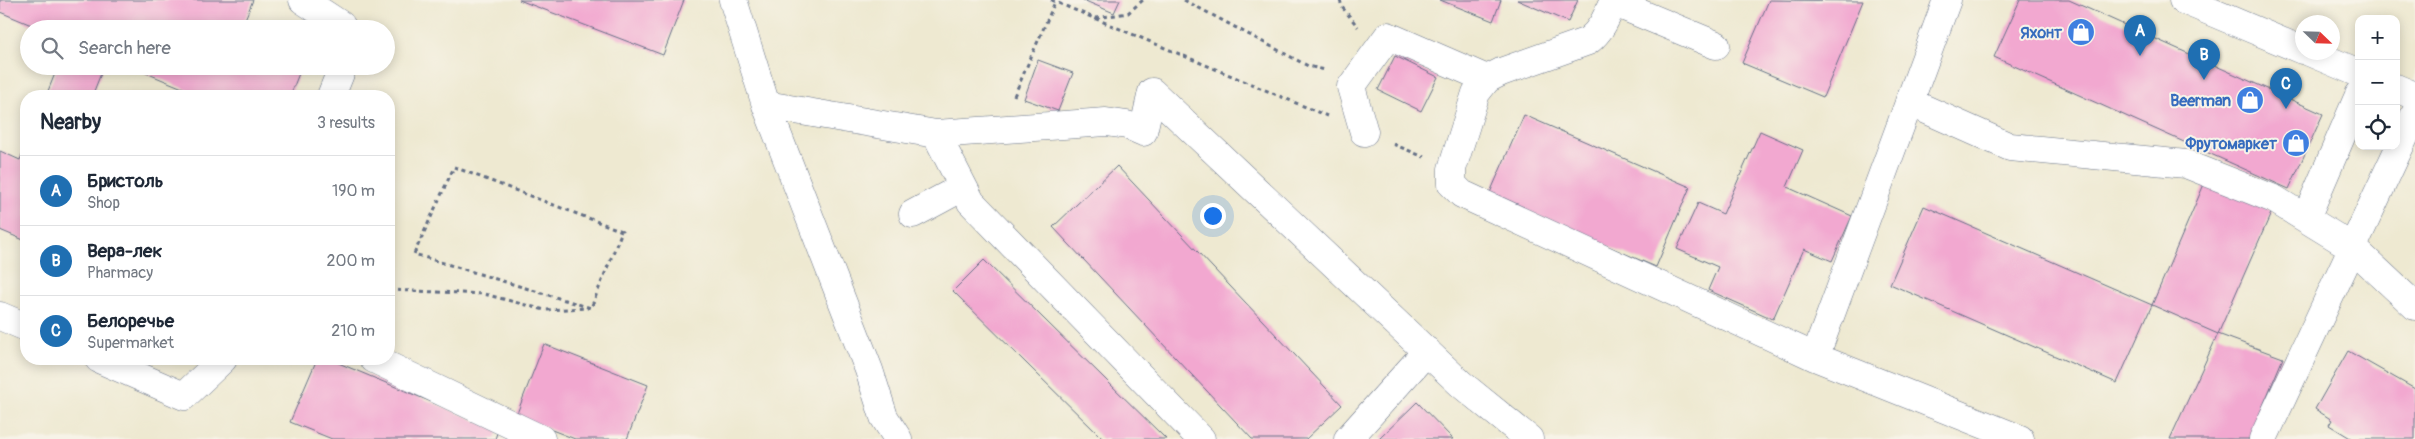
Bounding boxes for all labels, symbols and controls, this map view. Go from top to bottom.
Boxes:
pin: A [2124,15,2156,56]
north arrow [2295,15,2340,60]
map controls [2355,15,2400,150]
button: + [2355,15,2400,60]
shop icon: Яхонт [2066,17,2096,47]
search box [20,20,395,75]
place label: Яхонт [2020,23,2063,43]
icon: search [38,34,66,62]
text: Search here [78,36,171,60]
pin: B [2188,39,2220,80]
button: − [2355,60,2400,105]
pin: C [2270,68,2302,109]
shop icon: Beerman [2235,85,2265,115]
place label: Beerman [2170,91,2231,111]
button: locate [2355,105,2400,150]
text: Nearby [40,109,101,136]
text: 3 results [317,113,375,133]
shop icon: Фрутомаркет [2281,128,2311,158]
place label: Фрутомаркет [2185,134,2278,154]
text: Бристоль [87,169,164,193]
text: A [51,181,61,201]
text: 190 m [332,181,375,201]
text: Shop [87,193,120,213]
your location [1200,203,1226,229]
text: Вера-лек [87,239,162,263]
text: B [51,251,61,271]
text: 200 m [327,251,375,271]
text: Pharmacy [87,263,153,283]
text: Белоречье [87,309,174,333]
text: C [51,321,61,341]
text: 210 m [331,321,375,341]
text: Supermarket [87,333,174,353]

